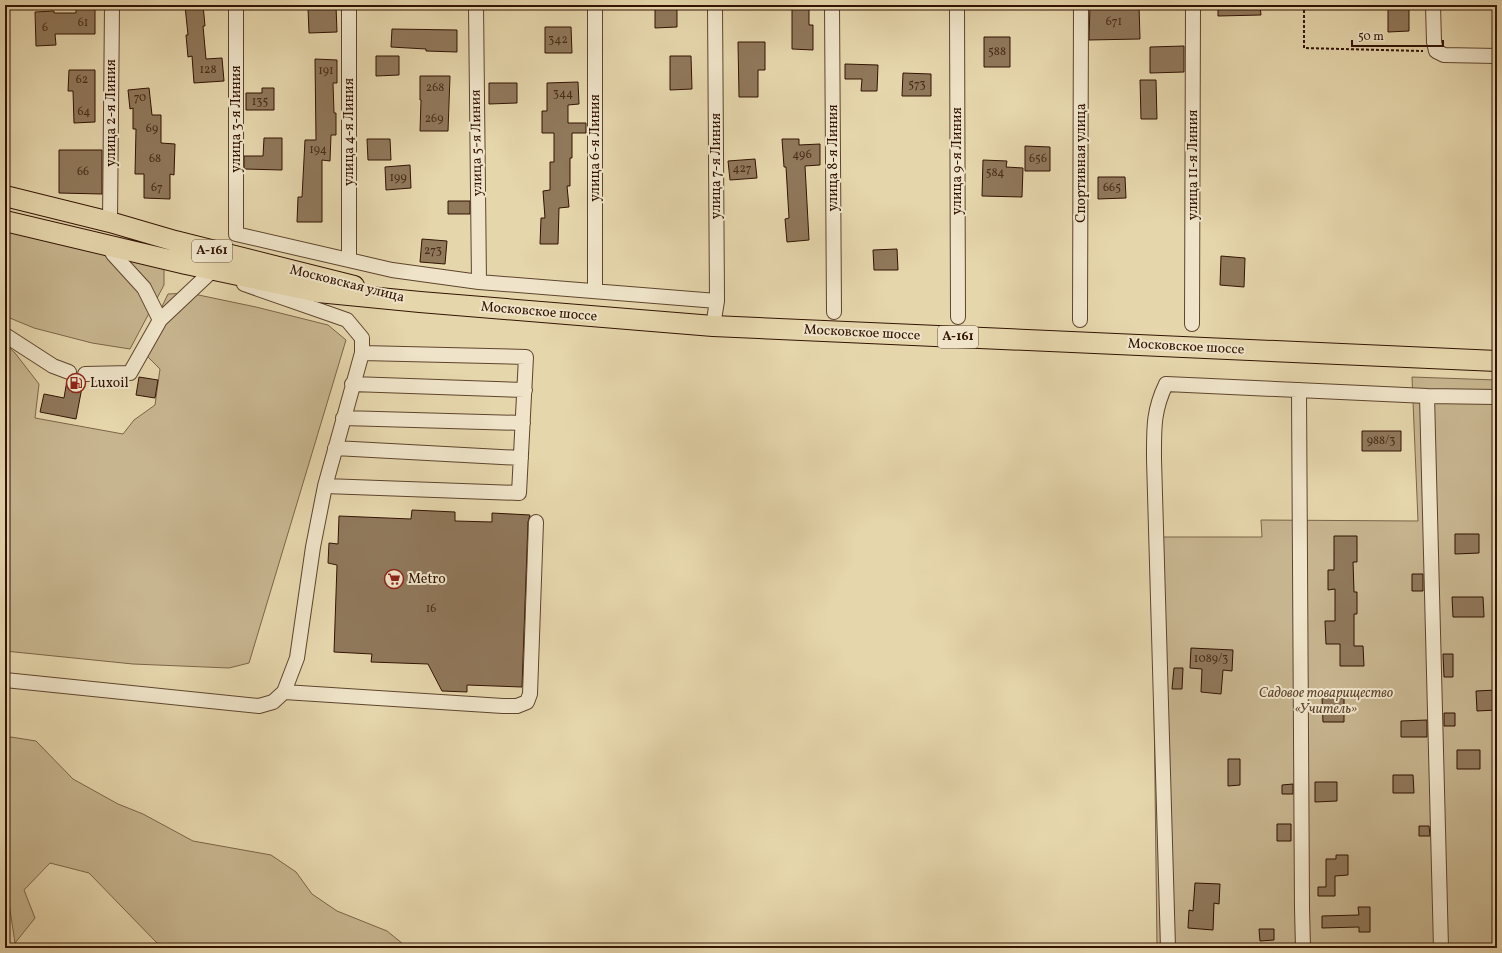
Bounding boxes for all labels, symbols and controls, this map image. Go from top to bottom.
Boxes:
house number: 671 [1106,14,1122,30]
house number: 61 [78,15,88,31]
house number: 6 [42,20,48,36]
scale bar [1352,22,1443,48]
text: 50 m [1358,29,1384,45]
house number: 342 [548,32,568,48]
house number: 588 [988,44,1006,60]
street label: улица 2-я Линия [102,59,121,167]
house number: 128 [199,62,217,78]
house number: 191 [318,63,334,79]
street label: улица 3-я Линия [227,65,246,173]
house number: 62 [76,72,88,88]
house number: 573 [908,77,926,93]
street label: улица 4-я Линия [340,78,359,186]
house number: 268 [426,80,444,96]
house number: 344 [553,86,573,102]
street label: улица 5-я Линия [467,89,487,197]
house number: 70 [134,90,146,106]
house number: 135 [252,94,269,110]
street label: улица 6-я Линия [586,94,605,202]
street label: Спортивная улица [1072,103,1091,223]
house number: 64 [78,104,90,120]
street label: улица 8-я Линия [824,104,843,212]
street label: улица 9-я Линия [948,107,967,215]
street label: улица 11-я Линия [1184,110,1203,220]
house number: 269 [425,111,443,127]
street label: улица 7-я Линия [707,113,726,219]
house number: 69 [146,121,158,137]
house number: 194 [309,142,327,158]
house number: 496 [792,147,812,163]
house number: 68 [149,151,161,167]
house number: 656 [1029,151,1047,167]
house number: 427 [732,161,752,177]
house number: 66 [77,164,89,180]
house number: 584 [986,165,1004,181]
house number: 199 [389,170,407,186]
house number: 67 [151,180,163,196]
house number: 665 [1103,180,1121,196]
road number: А-161 [192,240,232,262]
house number: 273 [424,243,442,259]
street label: Московская улица [288,261,406,307]
street label: Московское шоссе [480,297,598,327]
street label: Московское шоссе [803,320,921,346]
road number: А-161 [938,326,978,348]
street label: Московское шоссе [1127,334,1245,360]
fuel station icon: Luxoil [65,372,87,394]
place label: Luxoil [90,374,129,393]
house number: 988/3 [1367,433,1395,449]
supermarket icon: Metro [383,568,405,590]
place label: Metro [408,570,446,589]
house number: 16 [426,601,436,617]
house number: 1089/3 [1194,651,1228,667]
park label: Садовое товарищество «Учитель» [1259,684,1394,719]

